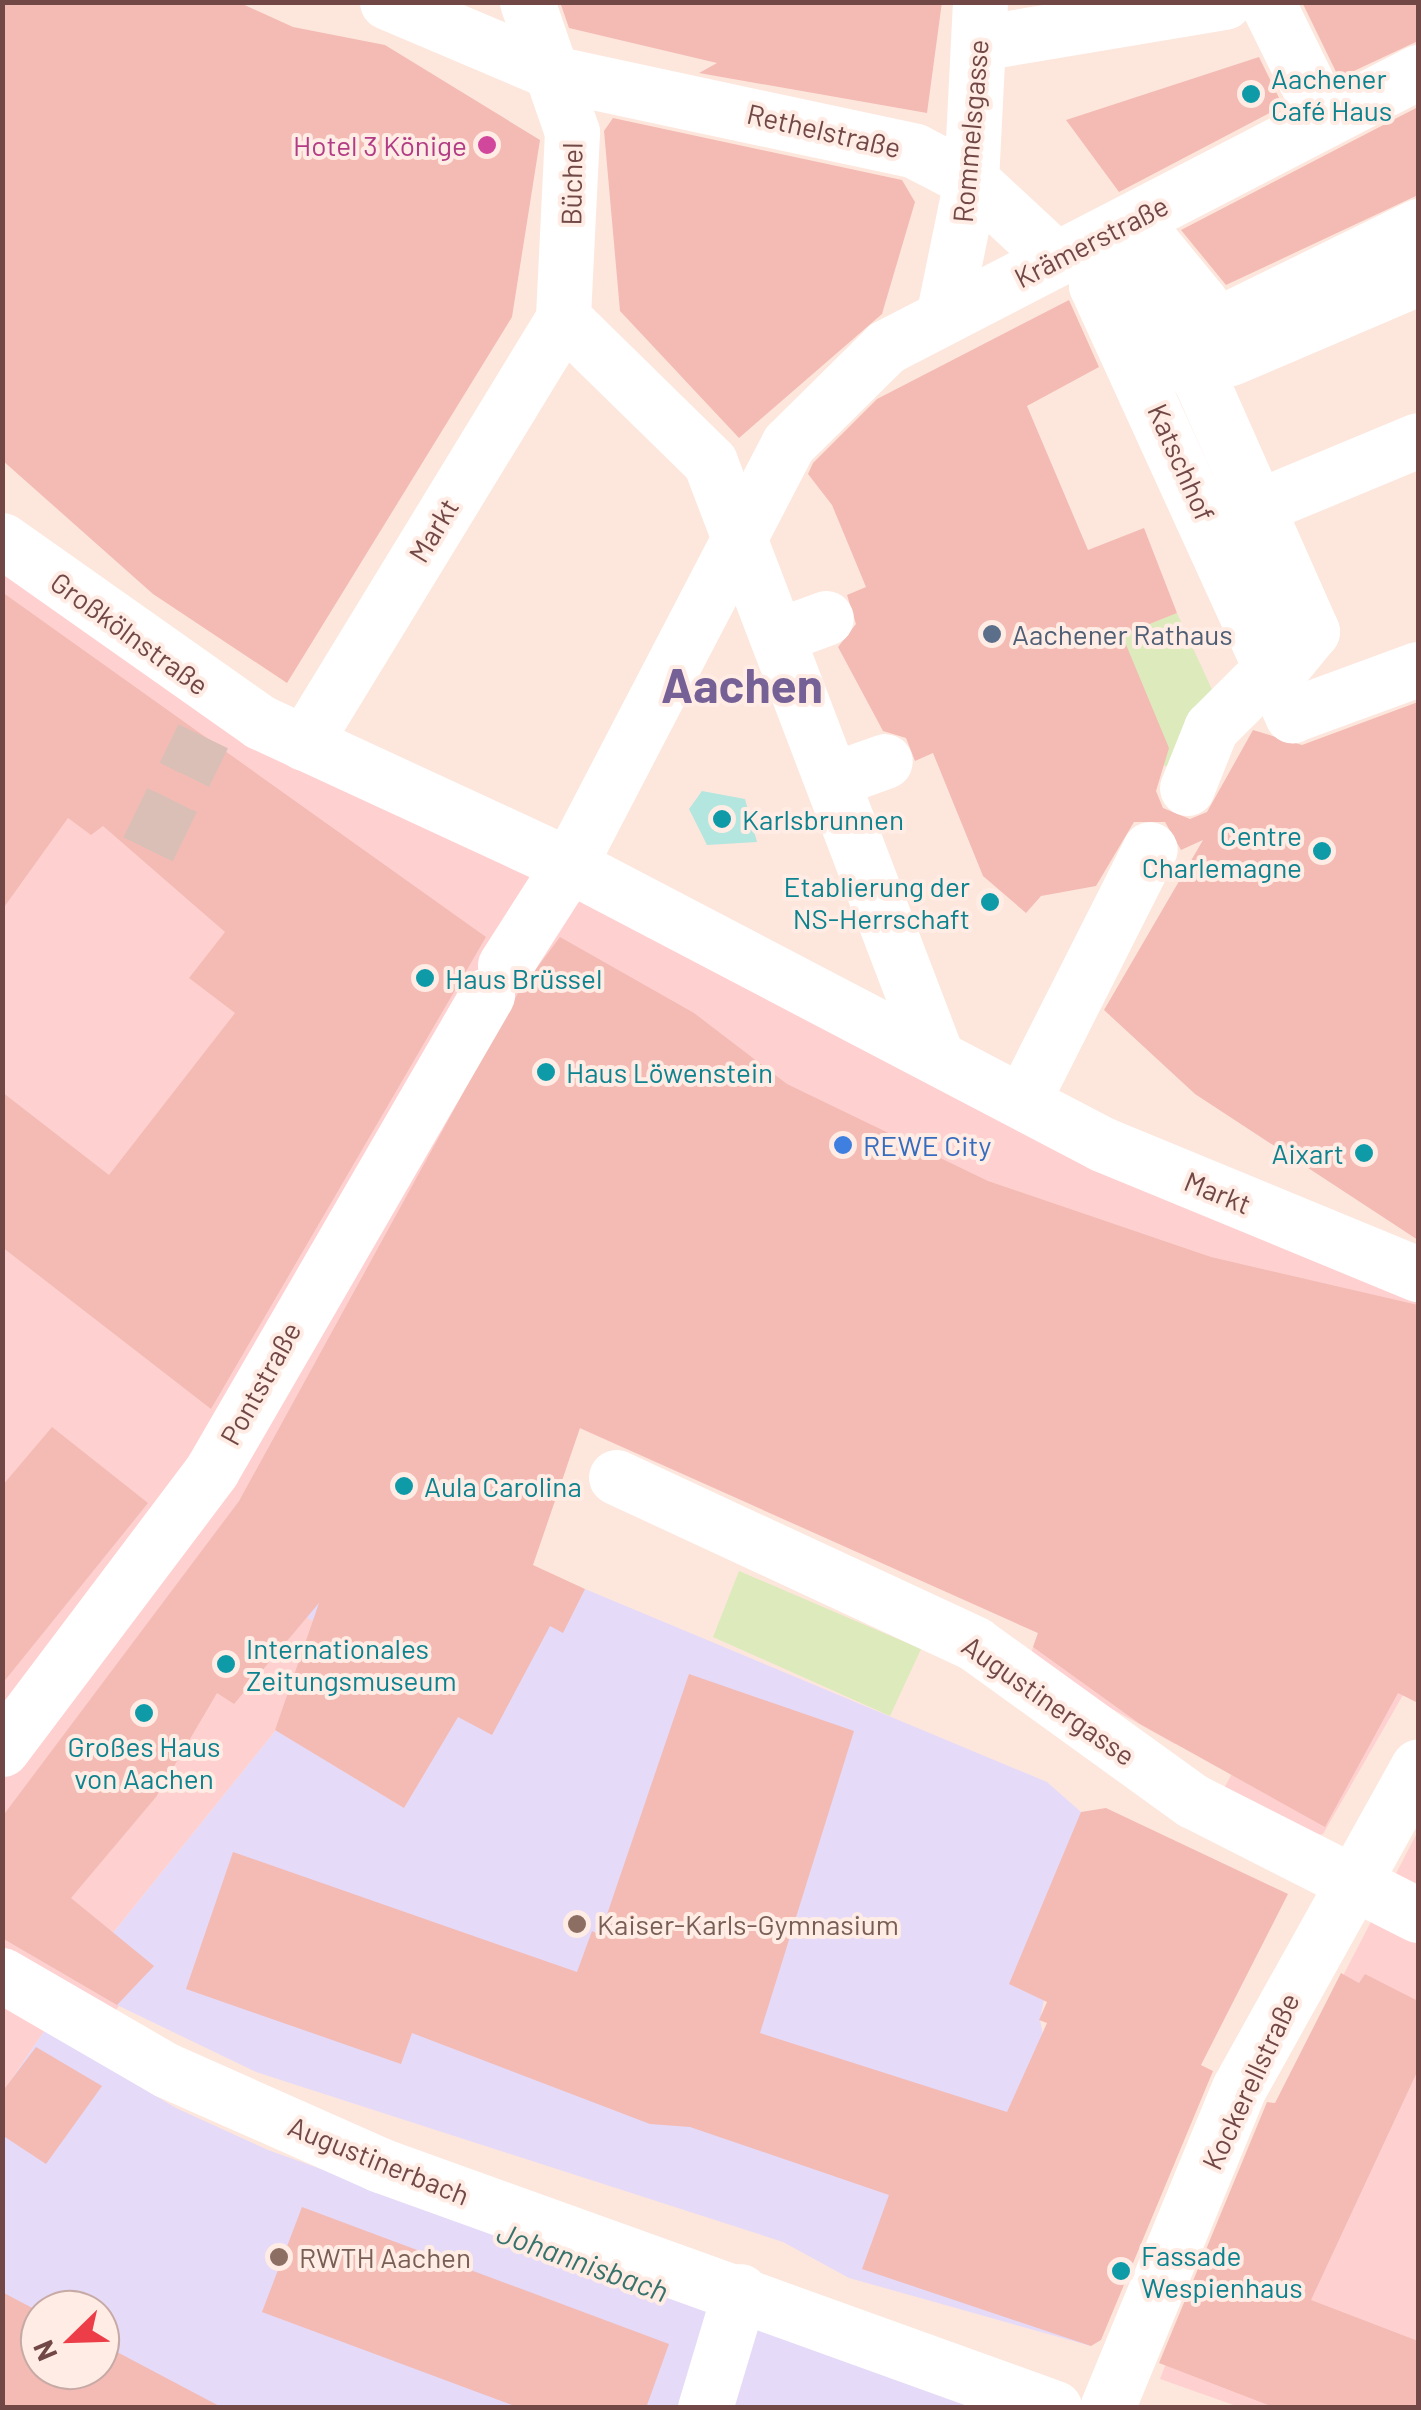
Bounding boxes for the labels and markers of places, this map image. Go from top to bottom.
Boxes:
place label: Aachener Café Haus [1271,61,1392,127]
marker: Aachener Café Haus [1240,83,1262,105]
place label: Hotel 3 Könige [293,128,467,162]
marker: Hotel 3 Könige [476,134,498,156]
place label: Aachener Rathaus [1012,617,1233,651]
marker: Aachener Rathaus [981,623,1003,645]
place label: Karlsbrunnen [742,802,904,836]
marker: Karlsbrunnen [711,808,733,830]
place label: Centre Charlemagne [1142,818,1302,884]
marker: Centre Charlemagne [1311,840,1333,862]
place label: Etablierung der NS-Herrschaft [783,869,970,935]
marker: Etablierung der NS-Herrschaft [979,891,1001,913]
place label: Haus Brüssel [445,961,602,995]
marker: Haus Brüssel [414,967,436,989]
place label: Haus Löwenstein [566,1055,773,1089]
marker: Haus Löwenstein [535,1061,557,1083]
place label: REWE City [863,1128,991,1162]
marker: REWE City [832,1134,854,1156]
place label: Aixart [1271,1136,1344,1170]
marker: Aixart [1353,1142,1375,1164]
place label: Aula Carolina [424,1469,582,1503]
marker: Aula Carolina [393,1475,415,1497]
place label: Internationales Zeitungsmuseum [246,1631,457,1697]
marker: Internationales Zeitungsmuseum [215,1653,237,1675]
marker: Großes Haus von Aachen [133,1702,155,1724]
place label: Großes Haus von Aachen [68,1729,220,1795]
place label: Kaiser-Karls-Gymnasium [597,1907,899,1941]
marker: Kaiser-Karls-Gymnasium [566,1913,588,1935]
place label: Fassade Wespienhaus [1141,2238,1303,2304]
place label: RWTH Aachen [299,2240,471,2274]
marker: RWTH Aachen [268,2246,290,2268]
marker: Fassade Wespienhaus [1110,2260,1132,2282]

